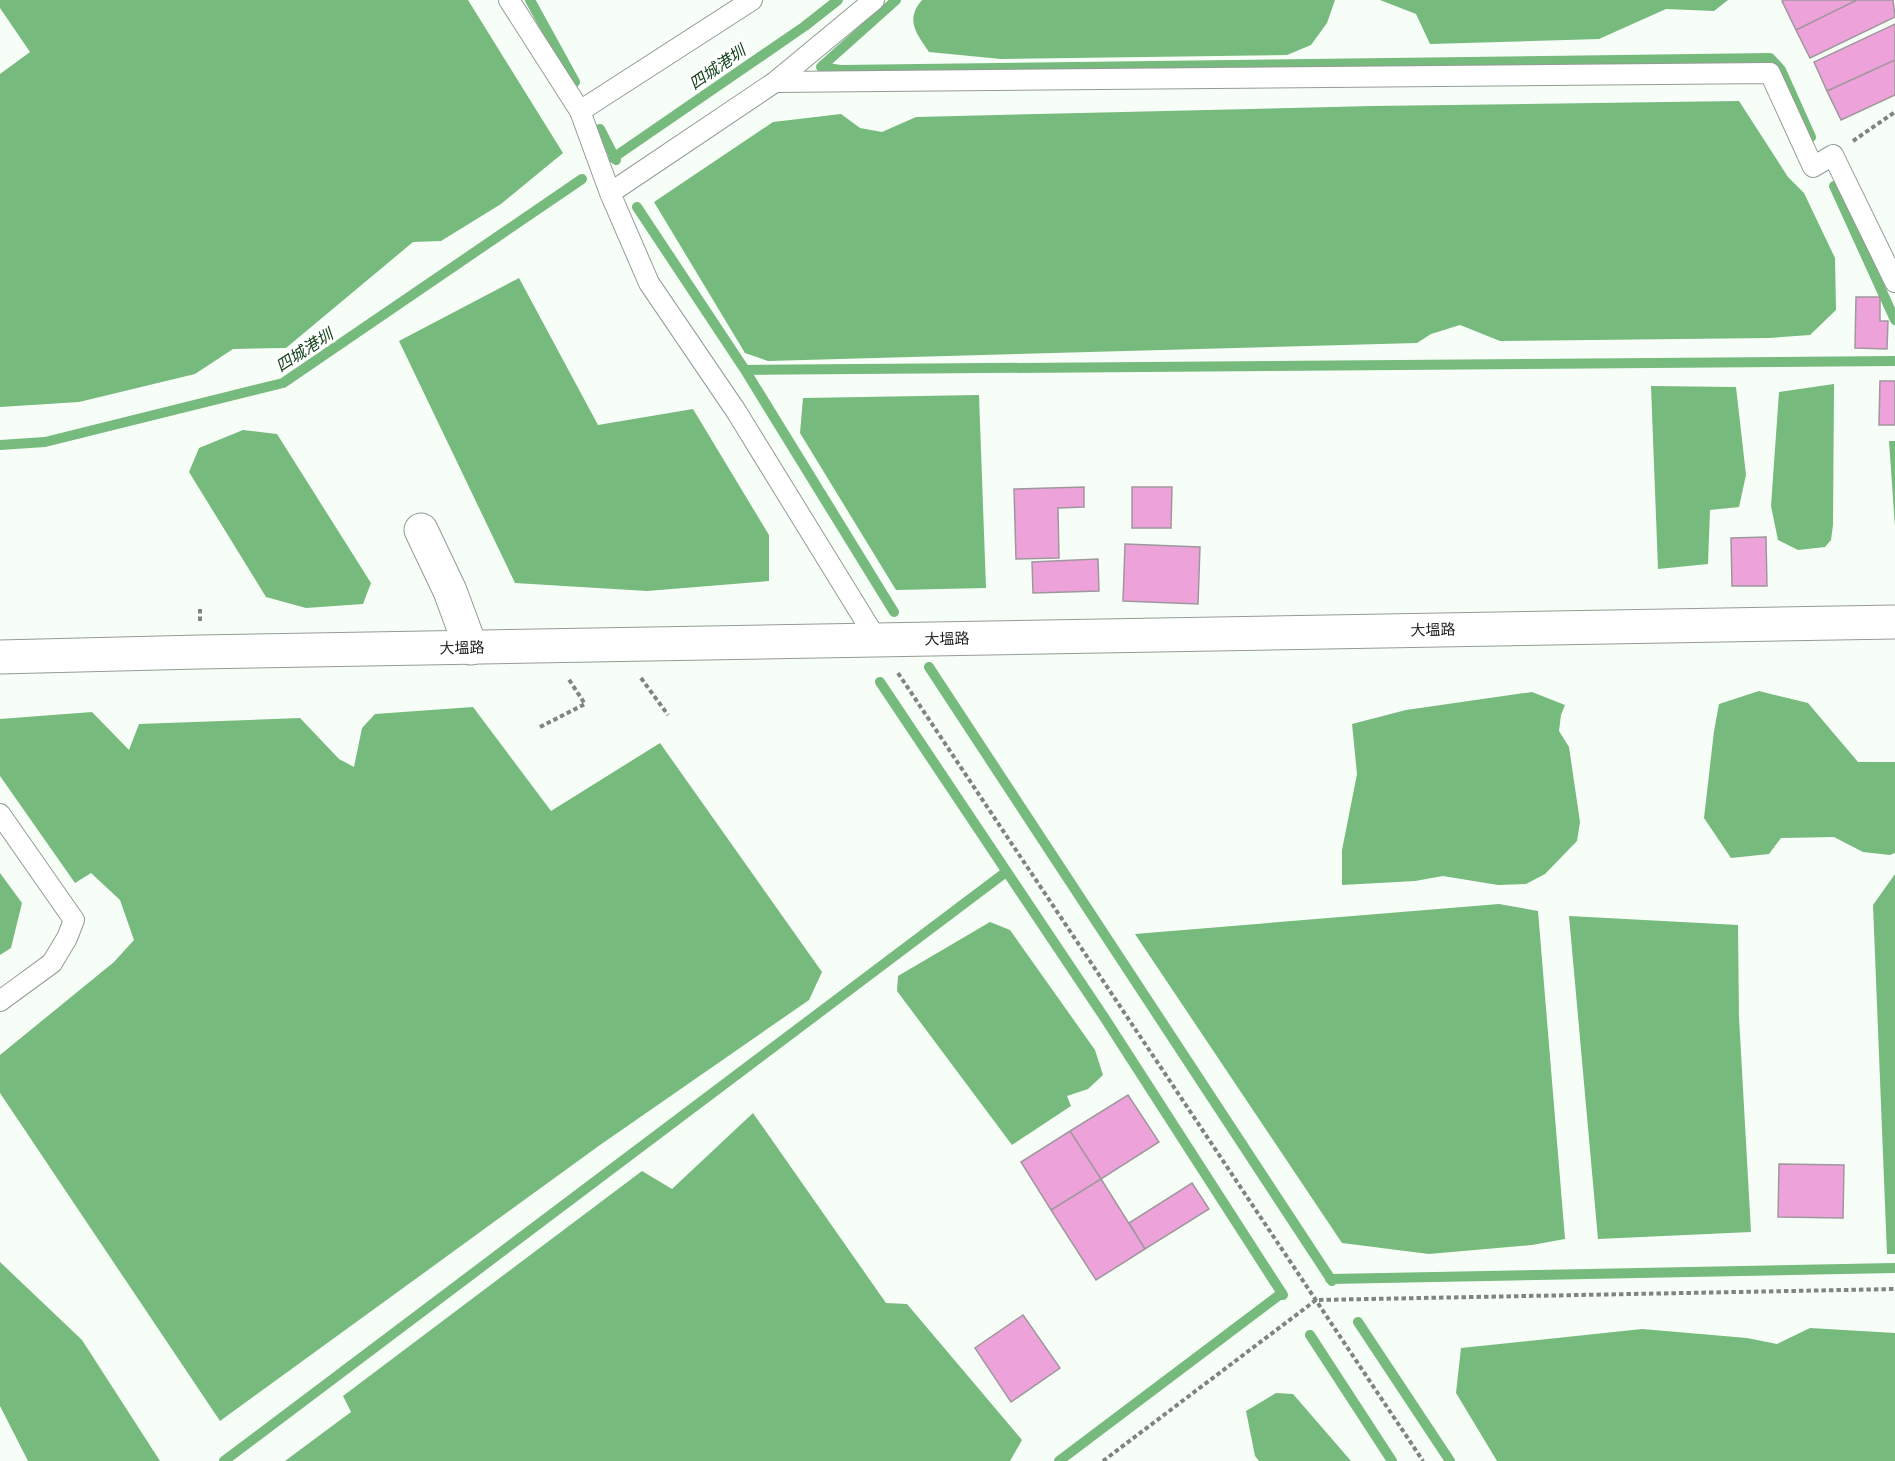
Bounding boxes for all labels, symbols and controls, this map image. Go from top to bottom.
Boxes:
water label: 四城港圳 [686,40,751,94]
water label: 四城港圳 [272,324,338,376]
street label: 大塭路 [1410,621,1456,639]
street label: 大塭路 [924,630,970,648]
street label: 大塭路 [439,639,485,657]

